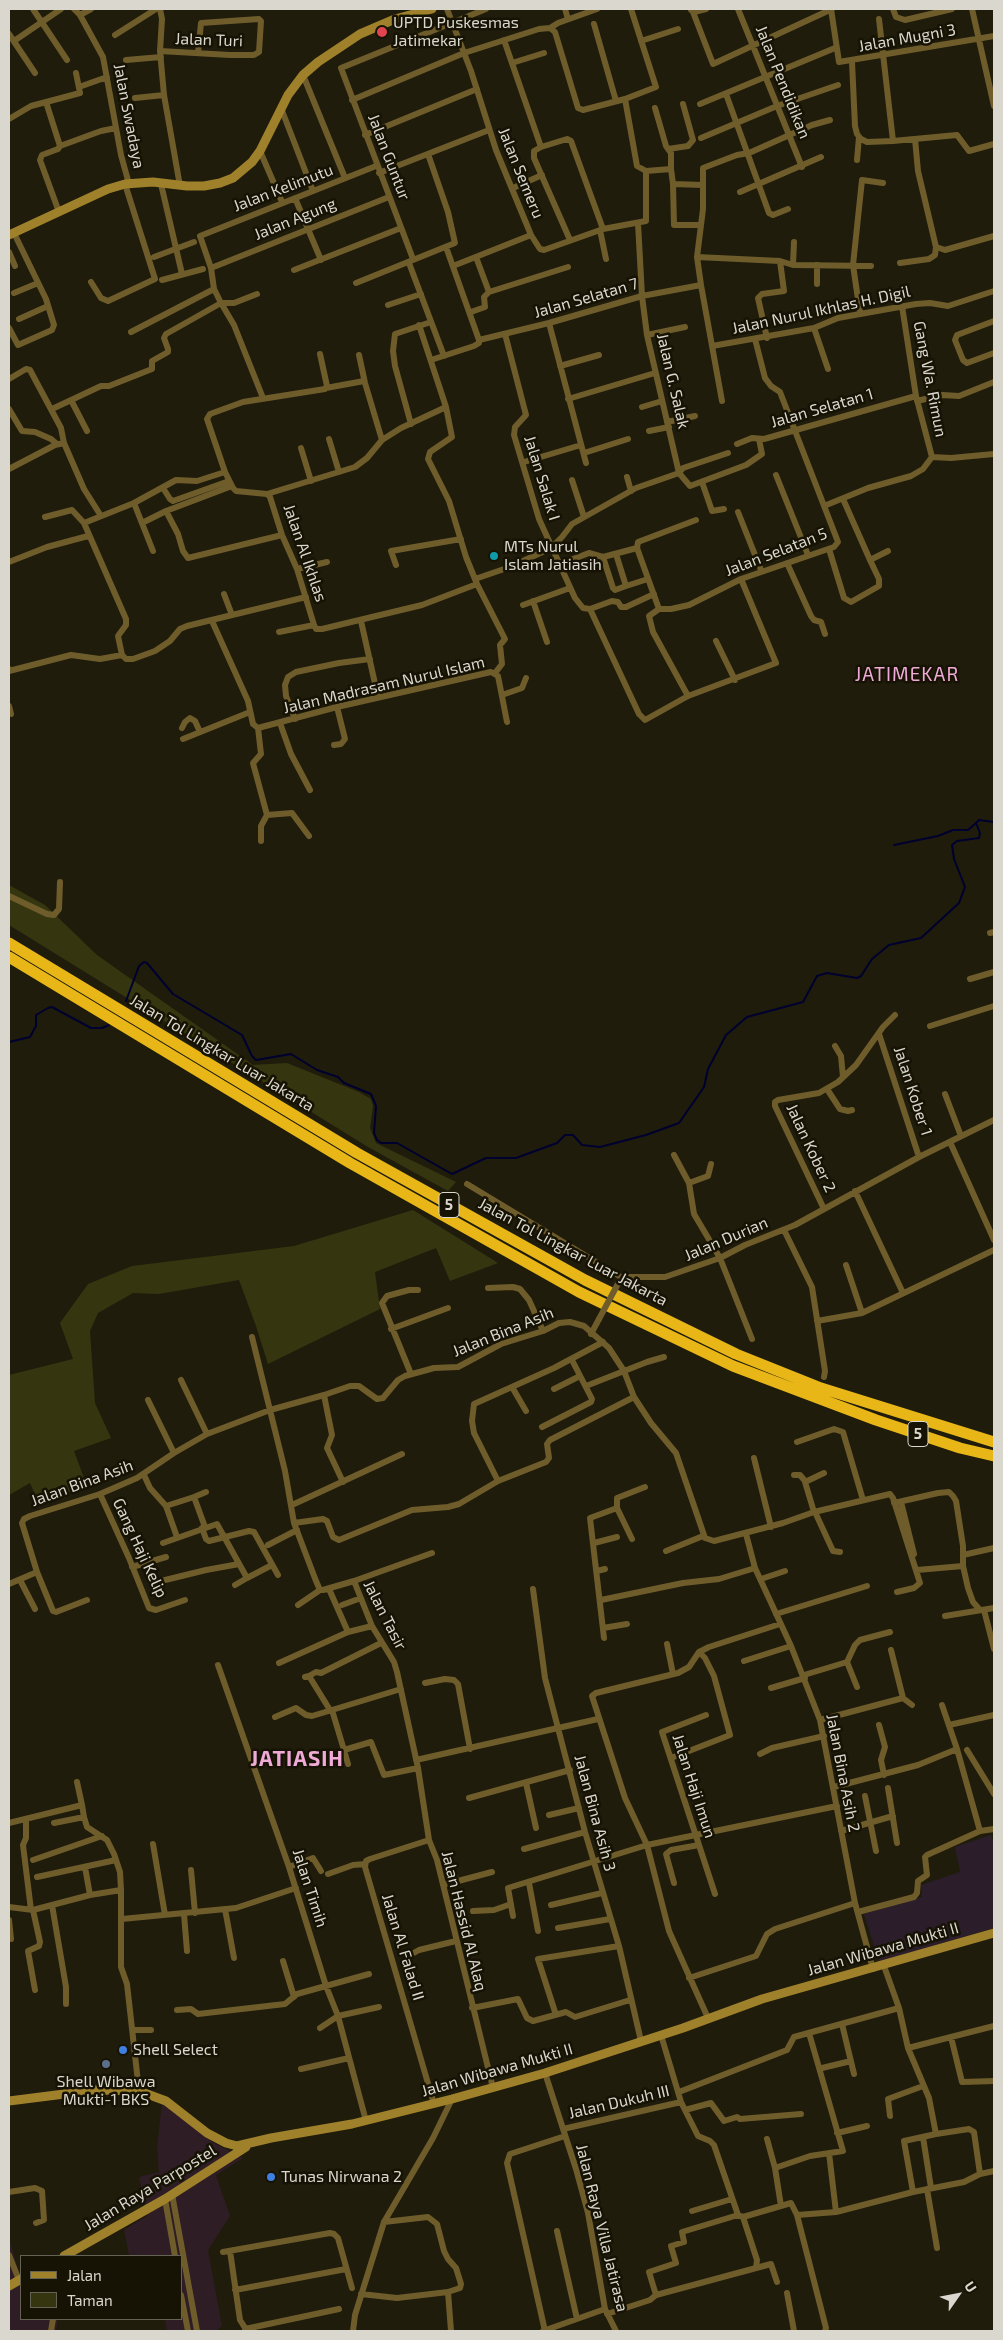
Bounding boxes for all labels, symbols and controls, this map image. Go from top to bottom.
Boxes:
place label: UPTD Puskesmas Jatimekar [393,13,519,51]
street label: Jalan Mugni 3 [857,20,957,56]
street label: Jalan Pendidikan [752,23,814,141]
marker: UPTD Puskesmas Jatimekar [375,25,389,39]
street label: Jalan Turi [175,29,243,51]
street label: Jalan Swadaya [109,62,149,170]
street label: Jalan Guntur [364,111,414,203]
street label: Jalan Semeru [494,125,548,221]
street label: Jalan Kelimutu [230,160,336,216]
street label: Jalan Agung [251,194,339,244]
street label: Jalan Selatan 7 [532,274,640,322]
street label: Jalan Nurul Ikhlas H. Digil [730,282,912,338]
street label: Gang Wa. Rimun [909,319,951,439]
street label: Jalan G. Salak [653,331,693,431]
street label: Jalan Selatan 1 [768,384,876,432]
street label: Jalan Salak I [520,433,564,523]
street label: Jalan Al Ikhlas [279,502,331,604]
street label: Jalan Selatan 5 [722,524,830,580]
place label: MTs Nurul Islam Jatiasih [504,537,602,575]
marker: MTs Nurul Islam Jatiasih [488,550,500,562]
street label: Jalan Madrasam Nurul Islam [281,652,487,718]
district label: JATIMEKAR [854,664,960,686]
street label: Jalan Tol Lingkar Luar Jakarta [126,990,318,1116]
street label: Jalan Kober 1 [889,1044,937,1138]
street label: Jalan Kober 2 [782,1101,840,1195]
road number: 5 [439,1192,459,1218]
street label: Jalan Tol Lingkar Luar Jakarta [475,1194,671,1310]
street label: Jalan Durian [681,1213,771,1265]
street label: Jalan Bina Asih [450,1303,556,1361]
road number: 5 [908,1422,928,1446]
street label: Jalan Bina Asih [28,1456,136,1510]
street label: Gang Haji Kelip [109,1495,171,1601]
street label: Jalan Tasir [359,1577,411,1653]
street label: Jalan Bina Asih 2 [822,1712,864,1834]
street label: Jalan Haji Imun [668,1732,720,1840]
district label: JATIASIH [249,1746,345,1772]
street label: Jalan Bina Asih 3 [570,1753,620,1873]
street label: Jalan Timih [288,1846,332,1930]
street label: Jalan Hassid Al Alaq [437,1849,491,1993]
street label: Jalan Al Falad II [378,1891,428,2003]
street label: Jalan Wibawa Mukti II [805,1918,961,1980]
street label: Jalan Wibawa Mukti II [419,2039,575,2101]
place label: Shell Select [133,2040,218,2060]
marker: Shell Select [117,2044,129,2056]
marker: Shell Wibawa Mukti-1 BKS [100,2058,112,2070]
place label: Shell Wibawa Mukti-1 BKS [57,2072,155,2110]
street label: Jalan Dukuh III [567,2081,671,2123]
street label: Jalan Raya Parpostel [81,2141,219,2235]
street label: Jalan Raya Villa Jatirasa [572,2142,632,2314]
place label: Tunas Nirwana 2 [281,2167,402,2187]
marker: Tunas Nirwana 2 [265,2171,277,2183]
legend [20,2255,182,2320]
text: Jalan [67,2266,102,2284]
north arrow [933,2270,983,2320]
text: U [961,2278,981,2295]
text: Taman [67,2291,113,2309]

